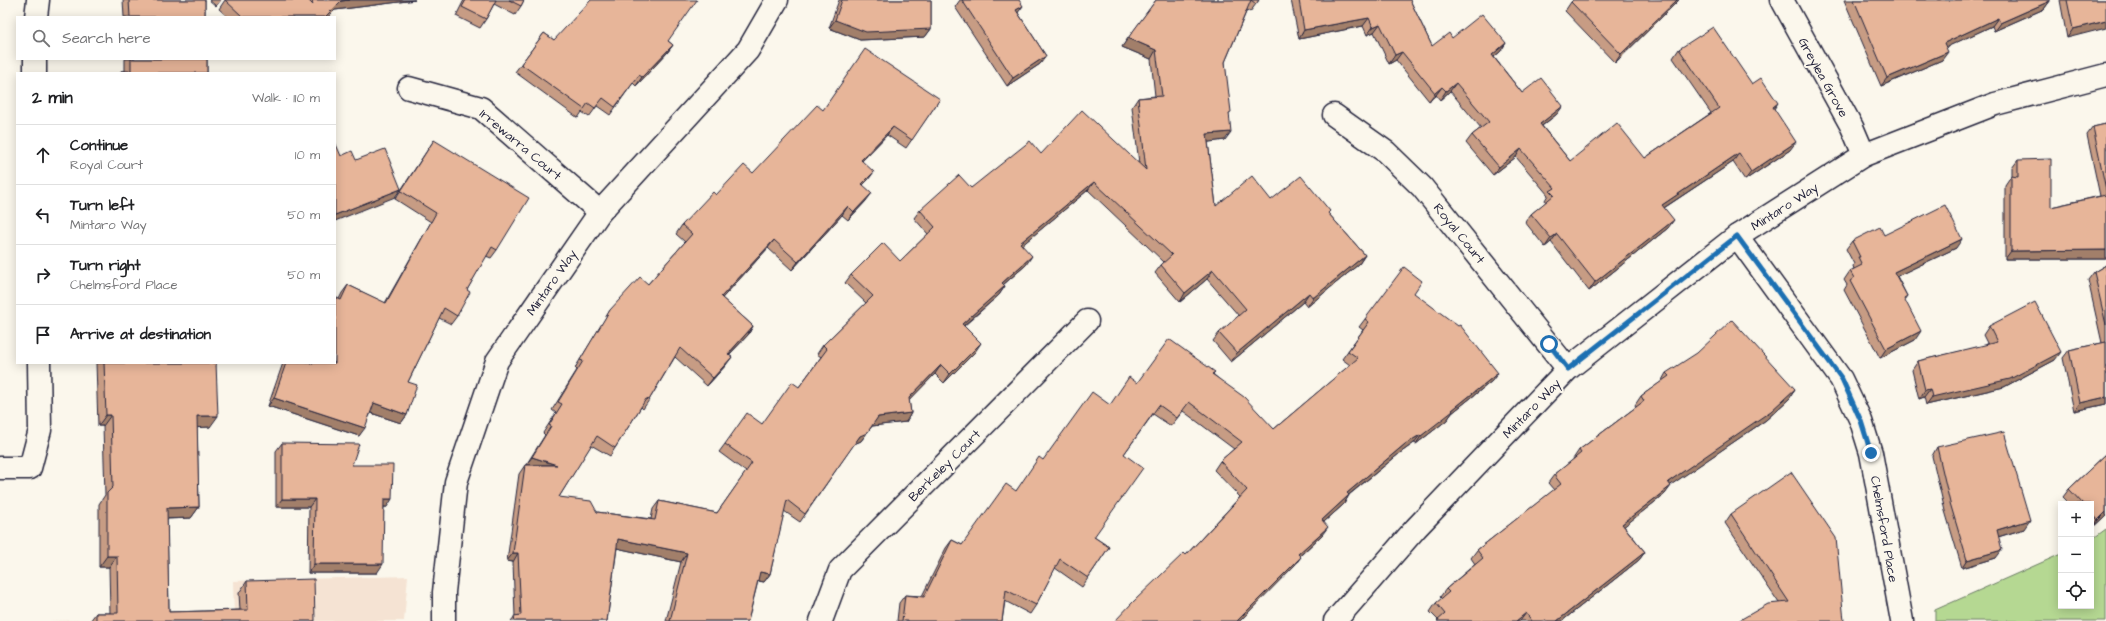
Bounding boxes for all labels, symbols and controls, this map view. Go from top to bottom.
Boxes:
search box [16,16,336,60]
icon: search [30,27,52,49]
text: Search here [62,28,151,49]
street label: Greylea Grove [1793,34,1852,121]
text: 2 min [32,86,73,110]
text: Walk · 110 m [252,89,320,107]
street label: Irrewarra Court [475,105,566,185]
text: Continue [70,135,128,156]
icon: ahead [32,144,54,166]
text: 10 m [295,146,320,164]
text: Royal Court [70,156,143,174]
street label: Mintaro Way [1747,178,1822,236]
text: Turn left [70,195,134,216]
street label: Royal Court [1428,200,1490,269]
icon: left [32,204,54,226]
text: 50 m [287,206,320,224]
text: Mintaro Way [70,216,147,234]
street label: Mintaro Way [522,246,582,320]
text: Turn right [70,255,141,276]
icon: right [32,264,54,286]
text: 50 m [287,266,320,284]
text: Chelmsford Place [70,276,178,294]
icon: arrive [32,324,54,346]
text: Arrive at destination [70,324,211,345]
route start [1540,335,1558,353]
street label: Mintaro Way [1499,375,1566,443]
street label: Berkeley Court [905,425,986,507]
route end [1862,444,1880,462]
street label: Chelmsford Place [1866,475,1902,584]
map controls [2058,501,2094,609]
button: + [2058,501,2094,537]
button: − [2058,537,2094,573]
button: locate [2058,573,2094,609]

